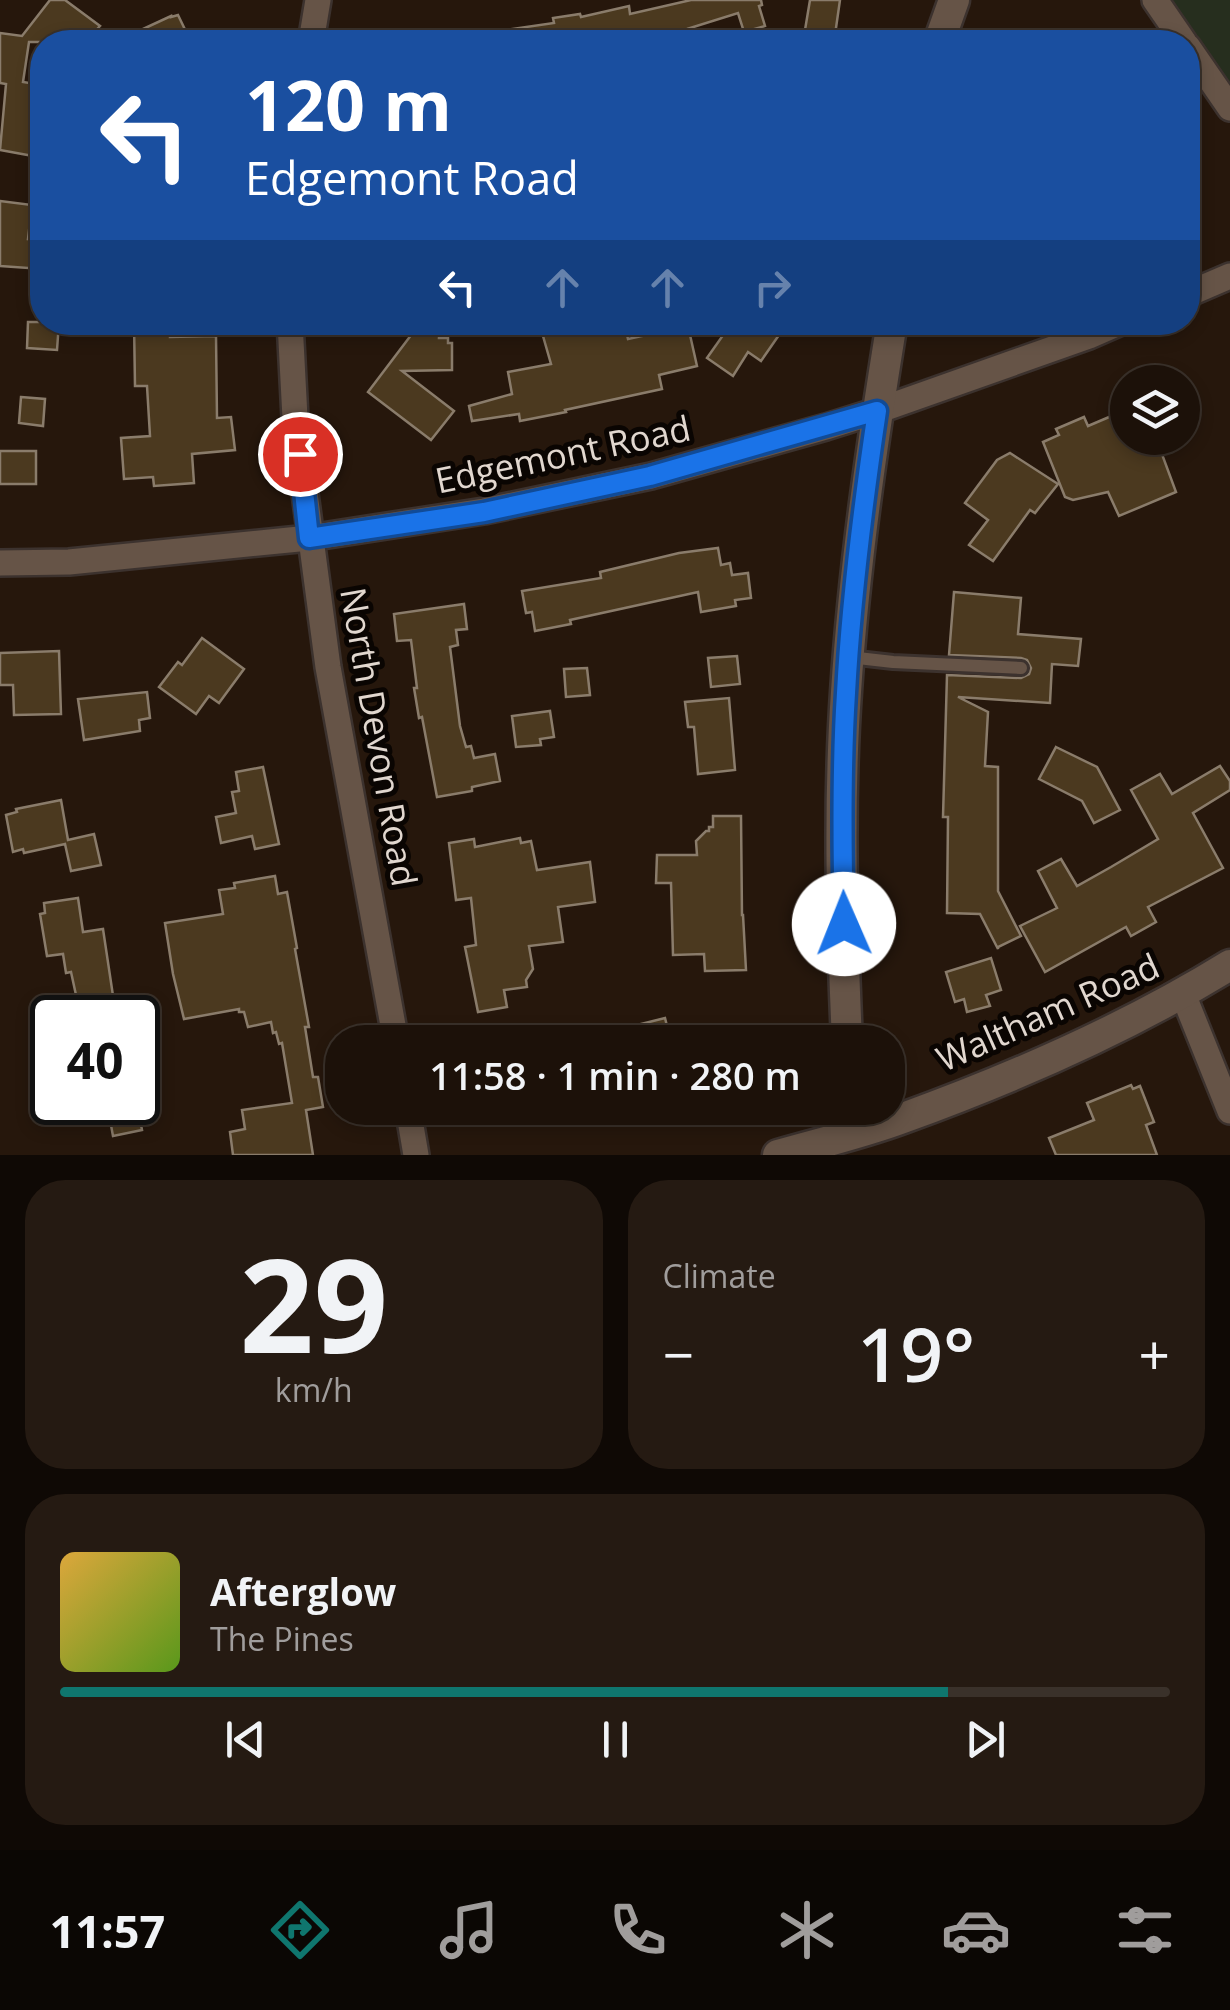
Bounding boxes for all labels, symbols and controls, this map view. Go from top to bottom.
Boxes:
text: 120 m [245,56,452,152]
icon: left [80,70,210,200]
text: Edgemont Road [245,147,579,208]
icon: left [430,260,485,315]
icon: ahead [535,260,590,315]
icon: ahead [640,260,695,315]
icon: right [745,260,800,315]
map controls [1110,365,1200,455]
button: layers [1110,365,1200,455]
street label: Edgemont Road [431,404,695,503]
pin [258,412,343,497]
icon: arrive [273,427,328,482]
street label: North Devon Road [330,584,429,890]
position arrow [792,872,896,976]
street label: Waltham Road [929,942,1166,1082]
speed limit sign: 40 [30,995,160,1125]
text: 11:58 · 1 min · 280 m [429,1049,801,1101]
text: 29 [239,1214,388,1391]
text: Climate [663,1254,776,1297]
text: 19° [857,1302,975,1404]
text: − [663,1316,694,1391]
text: + [1139,1316,1170,1391]
text: km/h [275,1368,353,1411]
text: Afterglow [210,1565,396,1617]
text: The Pines [210,1617,354,1660]
icon: previous [218,1712,273,1767]
icon: pause [588,1712,643,1767]
icon: next [958,1712,1013,1767]
icon: directions [265,1895,335,1965]
icon: music [434,1895,504,1965]
icon: phone [603,1895,673,1965]
icon: climate [772,1895,842,1965]
icon: car [941,1895,1011,1965]
icon: filters [1110,1895,1180,1965]
text: 11:57 [50,1900,165,1961]

